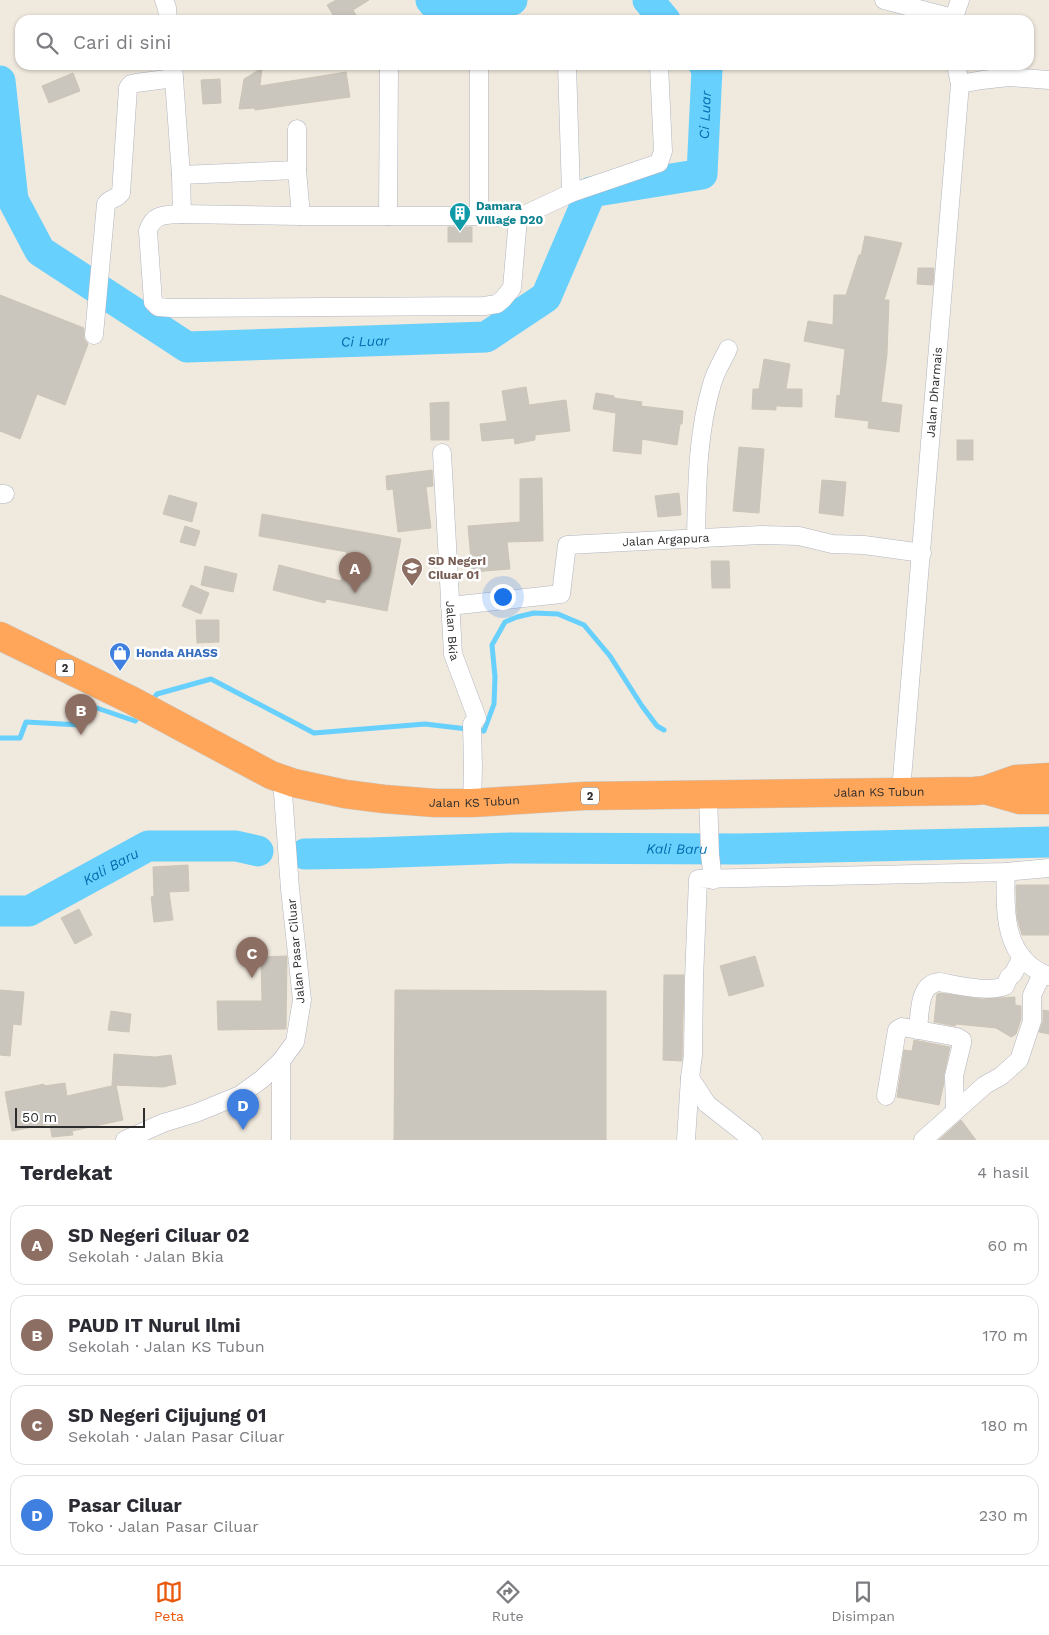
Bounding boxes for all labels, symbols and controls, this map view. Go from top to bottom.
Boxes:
search box [15,15,1034,70]
icon: search [33,29,61,57]
text: Cari di sini [73,31,171,54]
water label: Ci Luar [696,90,714,140]
place label: Damara Village D20 [476,199,544,227]
building icon: Damara Village D20 [448,201,472,232]
water label: Ci Luar [341,332,390,350]
street label: Jalan Dharmais [924,347,945,438]
street label: Jalan Argapura [622,531,710,549]
pin: A [339,552,371,593]
place label: SD Negeri Ciluar 01 [428,554,486,582]
school or university icon: SD Negeri Ciluar 01 [400,556,424,587]
your location [490,584,516,610]
street label: Jalan Bkia [443,600,462,663]
shop icon: Honda AHASS [108,641,132,672]
place label: Honda AHASS [136,646,218,660]
road number: 2 [56,660,74,676]
pin: B [65,694,97,735]
street label: Jalan KS Tubun [834,785,925,800]
road number: 2 [581,788,599,804]
street label: Jalan KS Tubun [428,793,520,810]
water label: Kali Baru [646,841,707,857]
water label: Kali Baru [80,845,141,888]
street label: Jalan Pasar Ciluar [284,898,308,1004]
pin: C [236,937,268,978]
pin: D [227,1089,259,1130]
scale bar [15,1105,145,1128]
text: 50 m [22,1109,57,1125]
text: Terdekat [20,1160,112,1185]
text: 4 hasil [977,1163,1029,1182]
text: SD Negeri Ciluar 02 [68,1224,249,1247]
text: A [32,1236,42,1255]
text: 60 m [988,1236,1028,1255]
text: Sekolah · Jalan Bkia [68,1247,224,1266]
text: PAUD IT Nurul Ilmi [68,1314,241,1337]
text: B [32,1326,42,1345]
text: 170 m [982,1326,1028,1345]
text: Sekolah · Jalan KS Tubun [68,1337,265,1356]
text: SD Negeri Cijujung 01 [68,1404,266,1427]
text: C [32,1416,42,1435]
text: 180 m [981,1416,1028,1435]
text: Sekolah · Jalan Pasar Ciluar [68,1427,285,1446]
text: Pasar Ciluar [68,1494,182,1517]
text: D [31,1506,43,1525]
text: 230 m [979,1506,1028,1525]
text: Toko · Jalan Pasar Ciluar [68,1517,259,1536]
tab: Peta [154,1578,184,1624]
tab: Rute [492,1578,524,1624]
tab: Disimpan [831,1578,895,1624]

